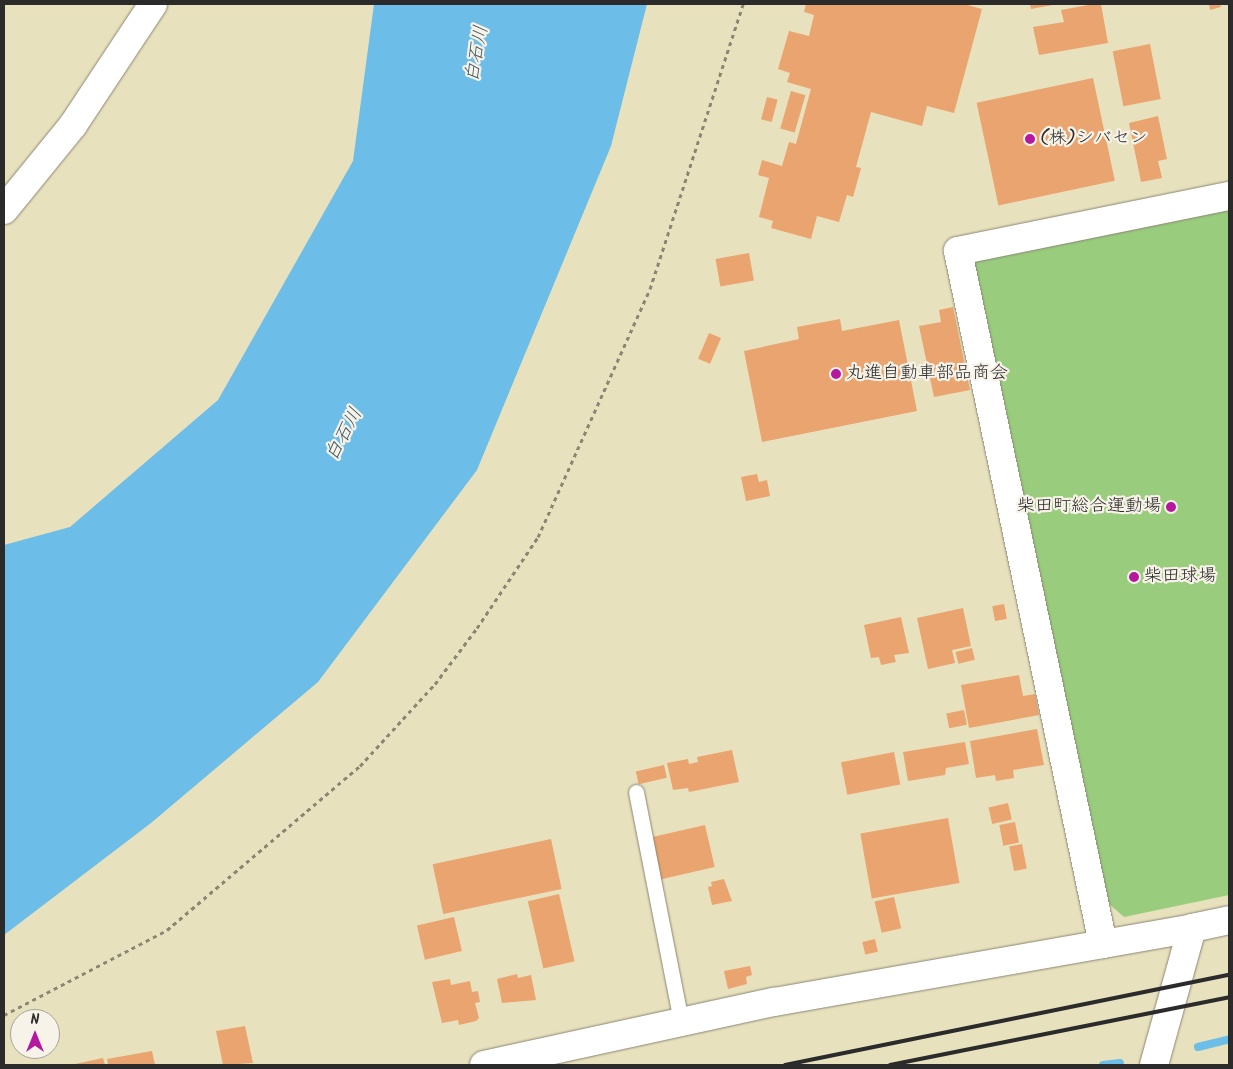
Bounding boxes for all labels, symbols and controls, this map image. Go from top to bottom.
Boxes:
water label: 白石川 [462,24,494,84]
place label: (株)シバセン [1040,128,1148,150]
marker: (株)シバセン [1024,133,1036,145]
place label: 丸進自動車部品商会 [846,363,1008,385]
marker: 丸進自動車部品商会 [830,368,842,380]
water label: 白石川 [322,404,368,466]
place label: 柴田町総合運動場 [1017,496,1161,518]
marker: 柴田町総合運動場 [1165,501,1177,513]
place label: 柴田球場 [1144,566,1216,588]
marker: 柴田球場 [1128,571,1140,583]
north arrow [10,1009,60,1059]
text: N [31,1009,39,1031]

